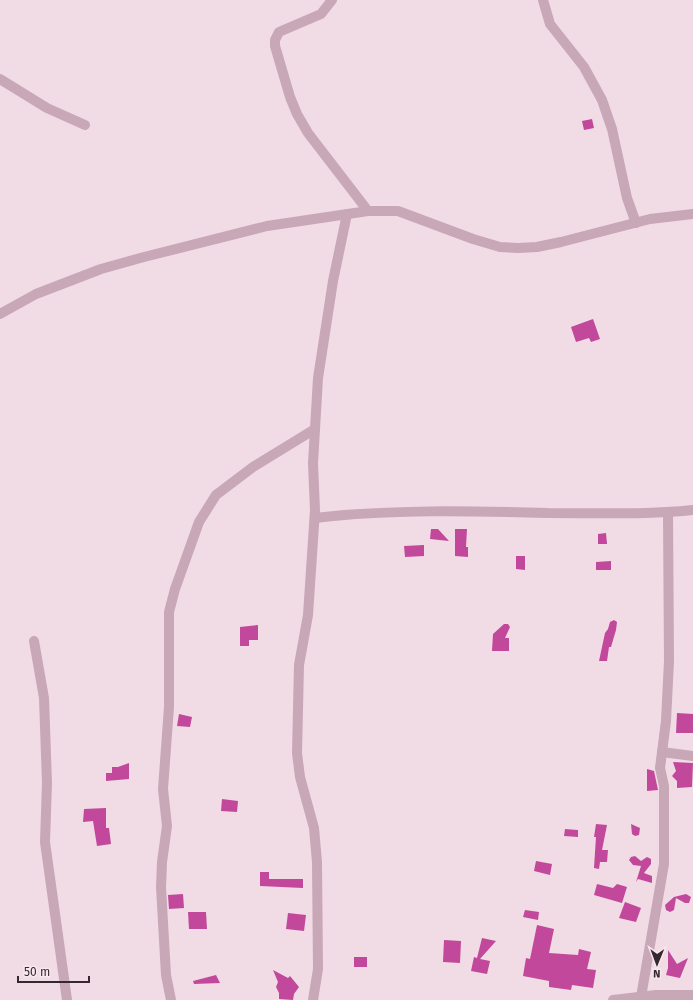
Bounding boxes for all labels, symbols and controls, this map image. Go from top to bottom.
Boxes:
north arrow [637,944,677,984]
scale bar [18,958,89,984]
text: 50 m [24,965,50,979]
text: N [653,967,661,980]

